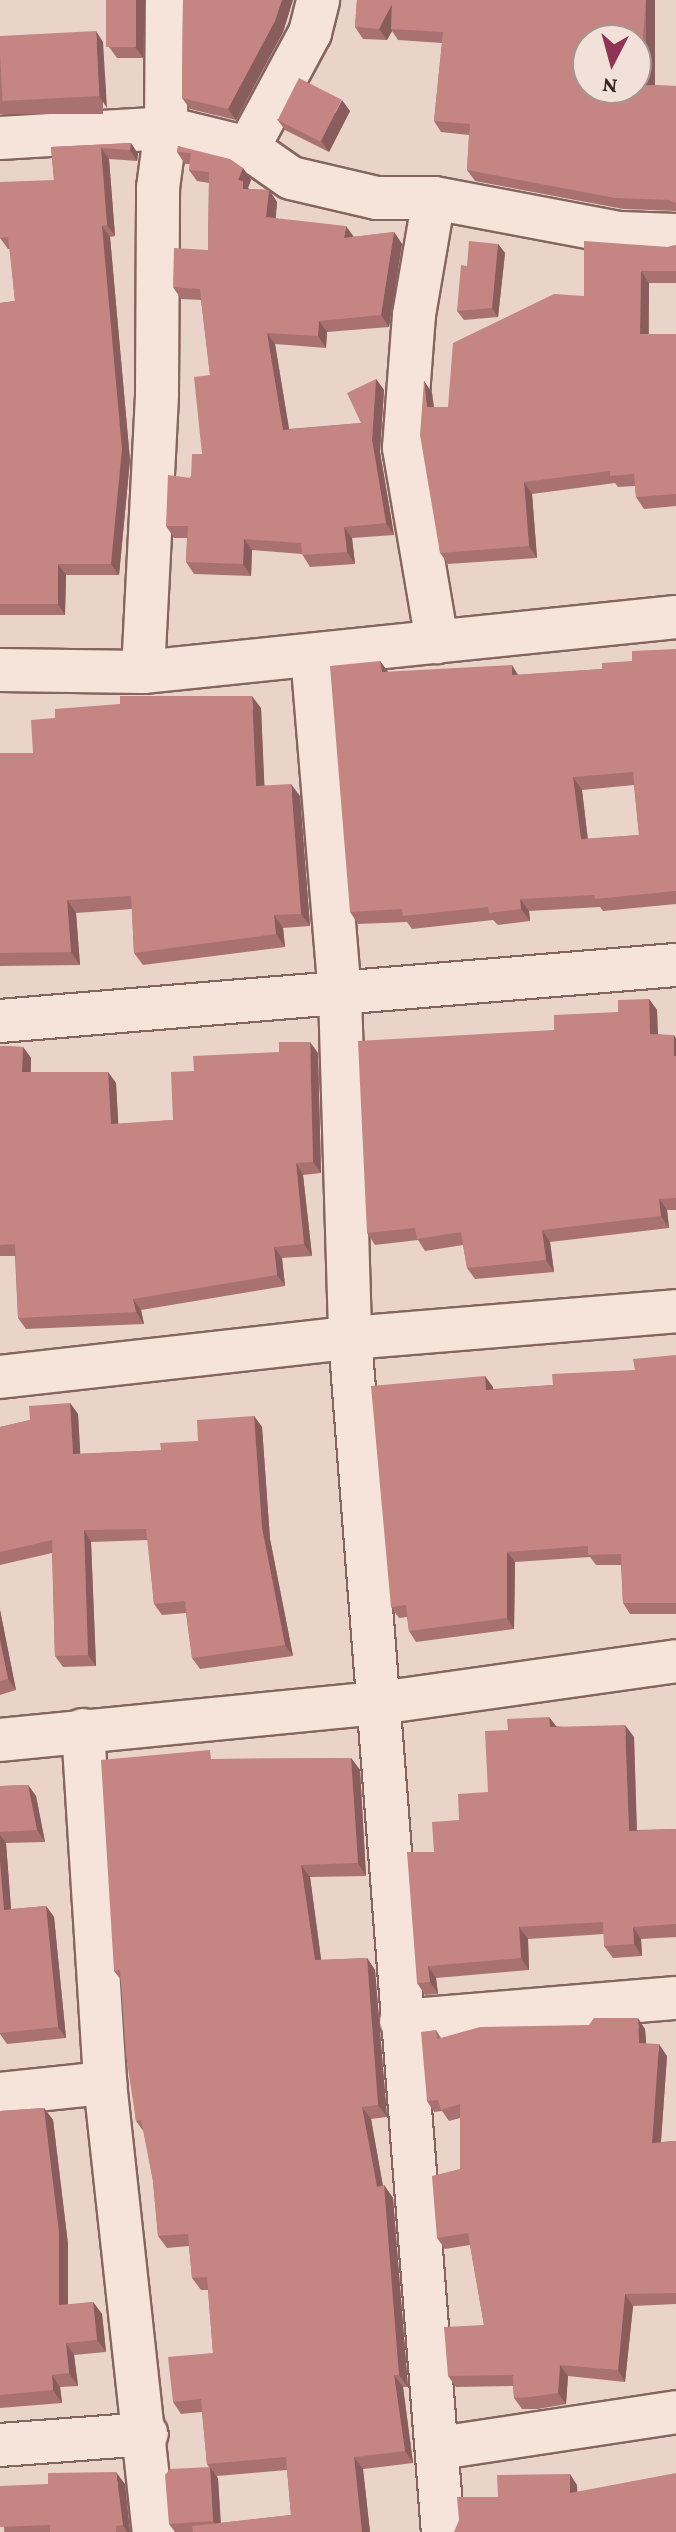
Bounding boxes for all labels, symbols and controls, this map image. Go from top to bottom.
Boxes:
north arrow [572,24,652,104]
text: N [601,73,618,100]

